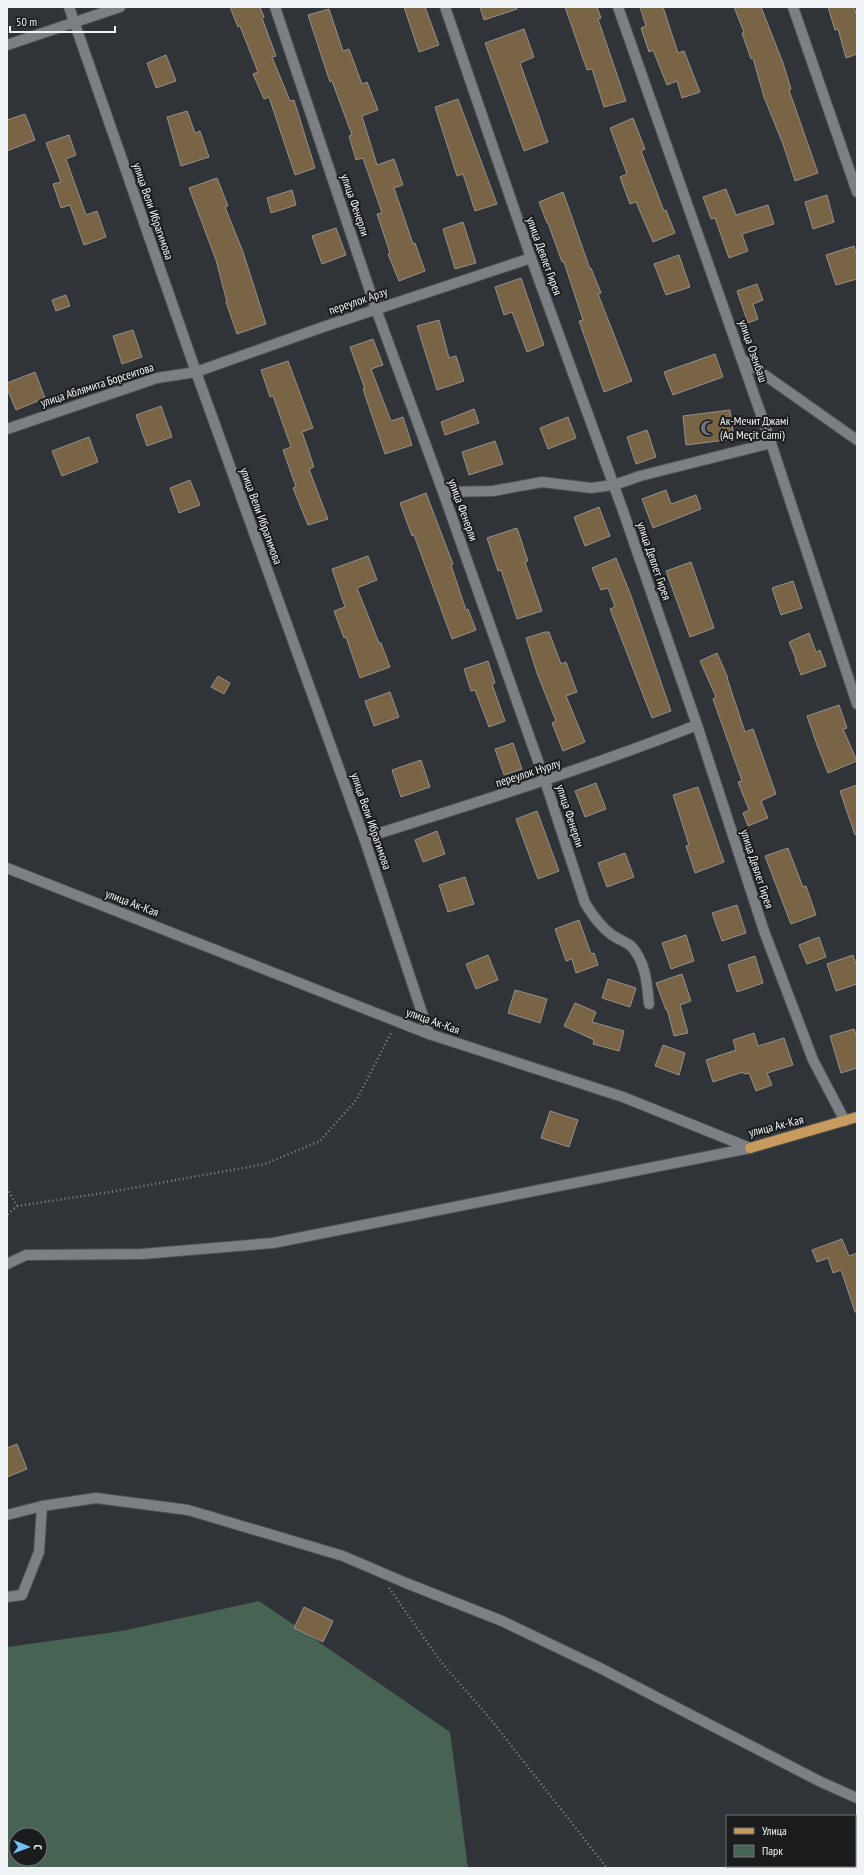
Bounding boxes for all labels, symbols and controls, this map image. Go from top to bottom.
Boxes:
scale bar [10,8,115,34]
text: 50 m [16,14,37,29]
street label: улица Вели Ибрагимова [130,160,177,262]
street label: улица Фенерли [338,172,373,238]
street label: улица Девлет Гирея [523,215,566,297]
street label: переулок Арзу [327,283,390,318]
street label: улица Озенбаш [736,318,771,384]
street label: улица Аблямита Борсеитова [38,359,156,410]
place label: Ак-Мечит Джамі (Aq Meçit Cami) [720,413,789,442]
mosque icon: Ак-Мечит Джамі (Aq Meçit Cami) [699,419,717,437]
street label: улица Вели Ибрагимова [237,465,286,566]
street label: улица Фенерли [445,477,482,543]
street label: улица Девлет Гирея [634,520,675,602]
street label: переулок Нурлу [494,755,563,790]
street label: улица Вели Ибрагимова [348,770,395,872]
street label: улица Фенерли [553,782,588,849]
street label: улица Девлет Гирея [738,827,777,911]
street label: улица Ак-Кая [103,885,161,920]
street label: улица Ак-Кая [404,1004,462,1037]
street label: улица Ак-Кая [747,1111,805,1140]
legend [726,1815,856,1867]
text: Улица [762,1823,787,1838]
north arrow [8,1827,48,1867]
text: Парк [762,1843,783,1858]
text: С [31,1845,45,1850]

